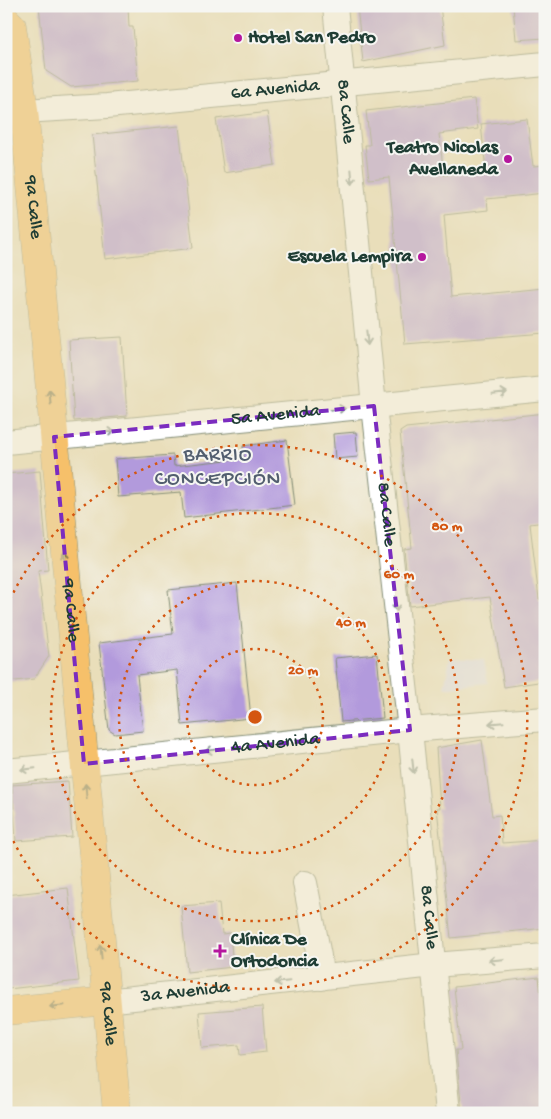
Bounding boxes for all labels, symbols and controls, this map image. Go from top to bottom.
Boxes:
place label: Hotel San Pedro [248,27,376,50]
marker: Hotel San Pedro [232,32,244,44]
street label: 6a Avenida [230,74,322,106]
street label: 8a Calle [331,78,360,145]
place label: Teatro Nicolas Avellaneda [385,137,499,182]
marker: Teatro Nicolas Avellaneda [502,153,514,165]
one-way arrow [347,168,357,184]
street label: 9a Calle [19,173,47,240]
place label: Escuela Lempira [288,246,413,269]
marker: Escuela Lempira [416,251,428,263]
one-way arrow [363,330,372,346]
one-way arrow [492,388,508,398]
one-way arrow [45,390,55,406]
street label: 5a Avenida [230,400,323,431]
one-way arrow [330,404,346,414]
one-way arrow [99,427,115,437]
district label: BARRIO CONCEPCIÓN [155,444,281,493]
street label: 8a Calle [371,481,401,548]
text: 80 m [432,518,463,536]
one-way arrow [60,551,70,567]
text: 60 m [384,566,415,584]
street label: 9a Calle [56,577,85,643]
one-way arrow [391,596,401,612]
text: 40 m [335,614,366,632]
text: 20 m [288,662,318,680]
centre of rings [246,708,264,726]
one-way arrow [488,718,504,728]
street label: 4a Avenida [231,728,322,760]
one-way arrow [205,746,221,755]
one-way arrow [409,758,418,774]
one-way arrow [20,764,36,774]
one-way arrow [82,783,91,799]
street label: 8a Calle [414,884,443,951]
place label: Clínica De Ortodoncia [230,929,319,974]
marker: Clínica De Ortodoncia [213,944,227,958]
one-way arrow [97,945,106,961]
one-way arrow [488,956,504,965]
street label: 3a Avenida [139,976,233,1009]
one-way arrow [275,977,291,987]
street label: 9a Calle [93,980,122,1047]
one-way arrow [50,1001,66,1011]

